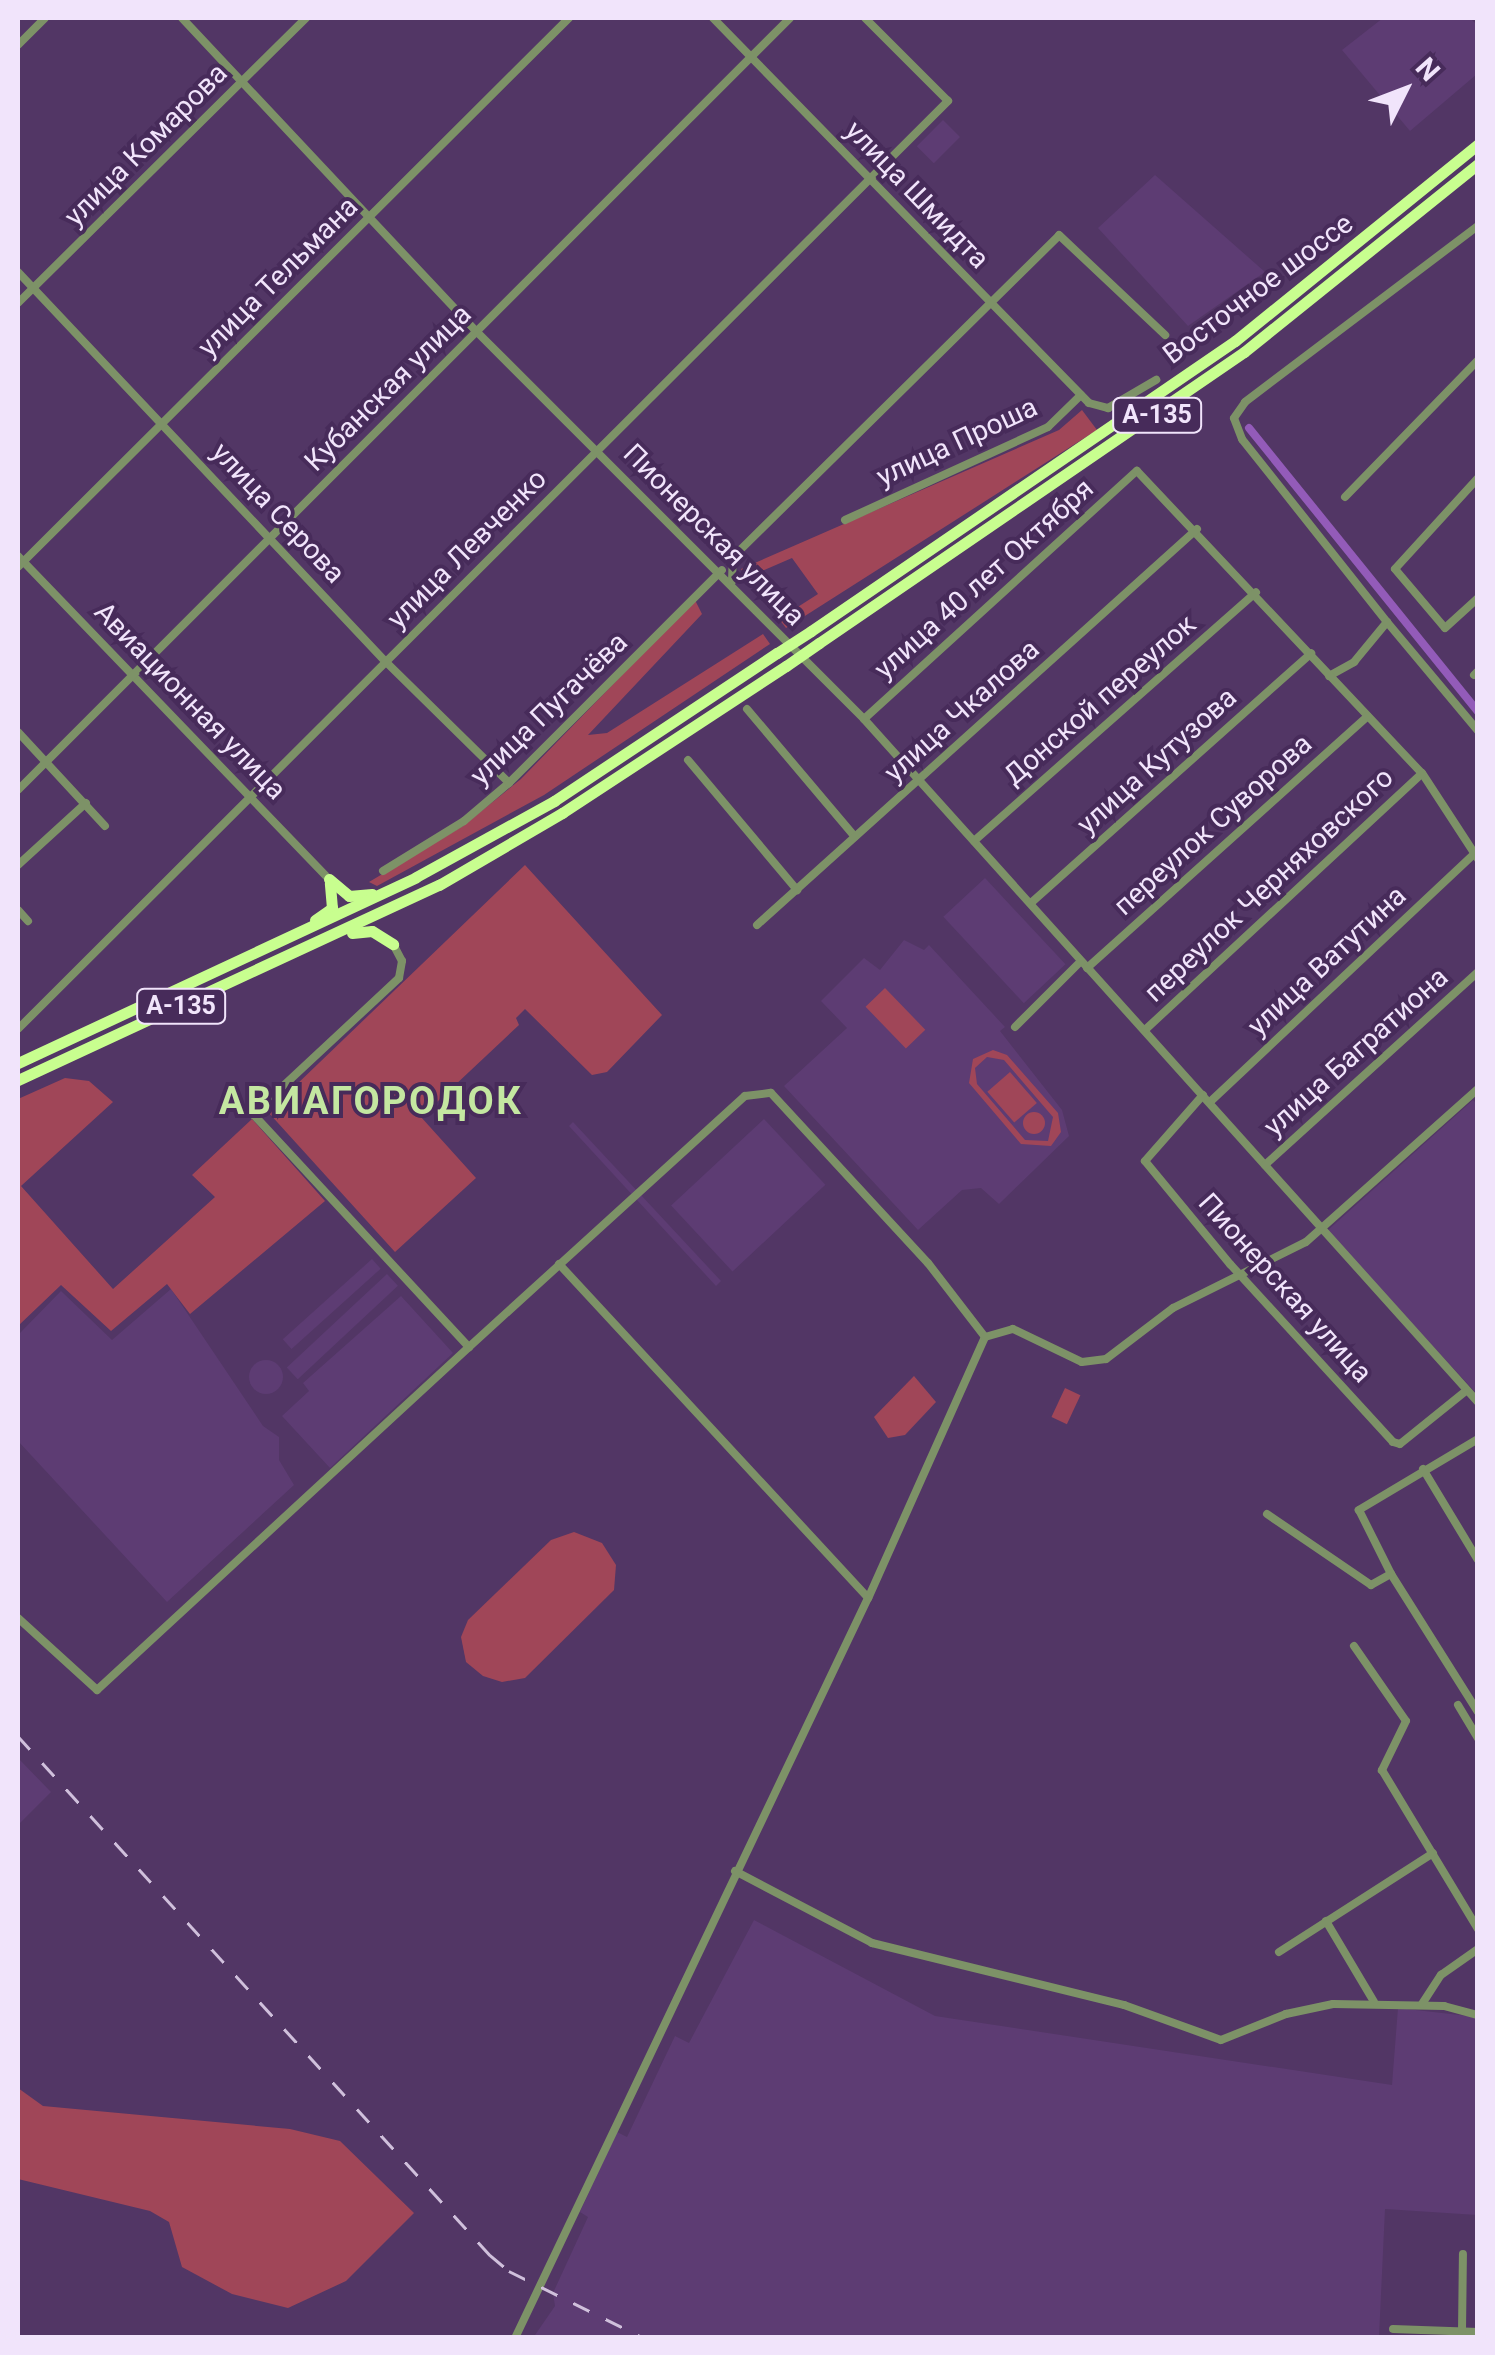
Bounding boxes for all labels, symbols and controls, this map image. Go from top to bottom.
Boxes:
north arrow [1355,40,1455,140]
text: N [1409,51,1447,88]
street label: улица Комарова [58,57,234,233]
street label: улица Шмидта [838,114,996,276]
street label: улица Тельмана [191,190,365,364]
street label: Восточное шоссе [1157,207,1359,371]
street label: Кубанская улица [298,298,478,478]
street label: улица Проша [871,390,1043,494]
road number: А-135 [1112,395,1202,435]
street label: улица Серова [204,436,352,590]
street label: Пионерская улица [616,437,812,633]
street label: улица Левченко [380,462,554,636]
street label: улица 40 лет Октября [868,472,1100,686]
street label: Авиационная улица [87,595,293,807]
street label: Донской переулок [997,608,1203,792]
street label: улица Пугачёва [463,626,635,792]
street label: улица Чкалова [878,633,1046,789]
street label: улица Кутузова [1070,681,1244,841]
street label: переулок Суворова [1107,727,1319,923]
street label: переулок Черняховского [1138,761,1400,1009]
street label: улица Ватутина [1241,879,1413,1043]
street label: улица Багратиона [1257,961,1455,1143]
road number: А-135 [136,986,226,1026]
district label: АВИАГОРОДОК [219,1079,523,1125]
street label: Пионерская улица [1191,1186,1379,1390]

